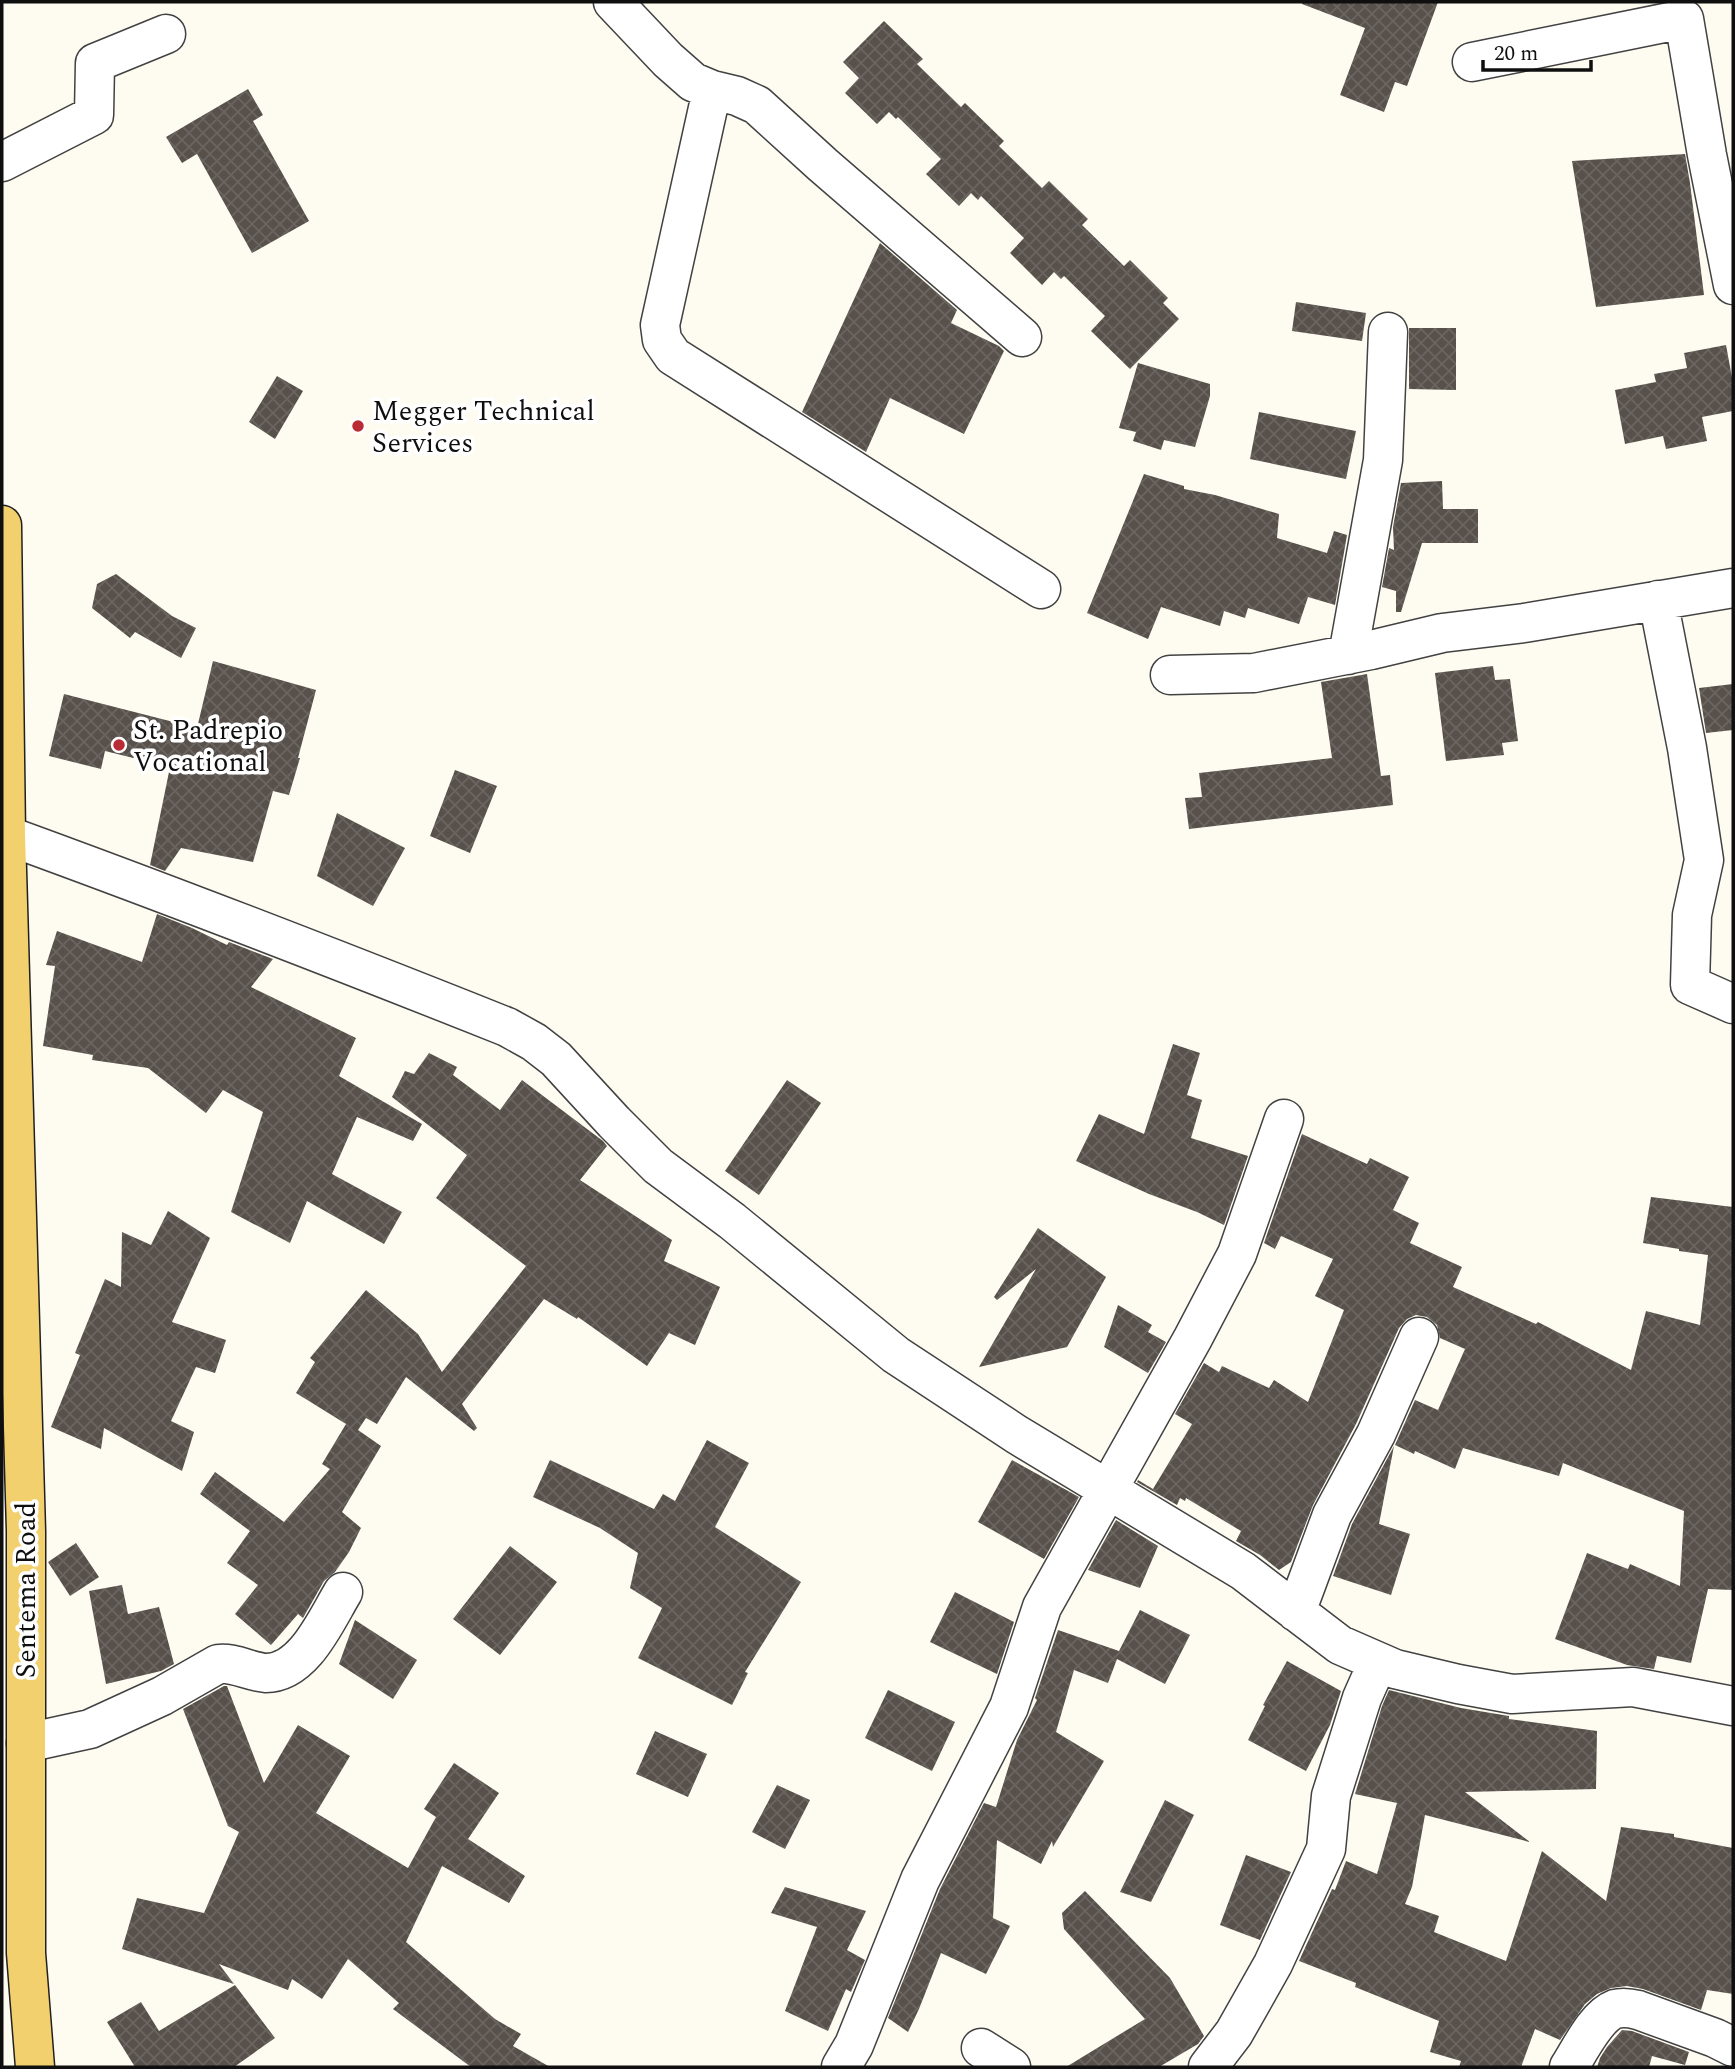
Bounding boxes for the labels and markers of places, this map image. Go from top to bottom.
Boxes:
place label: Megger Technical Services [372,390,595,465]
marker: Megger Technical Services [350,418,366,434]
place label: St. Padrepio Vocational [133,709,283,784]
marker: St. Padrepio Vocational [111,737,127,753]

